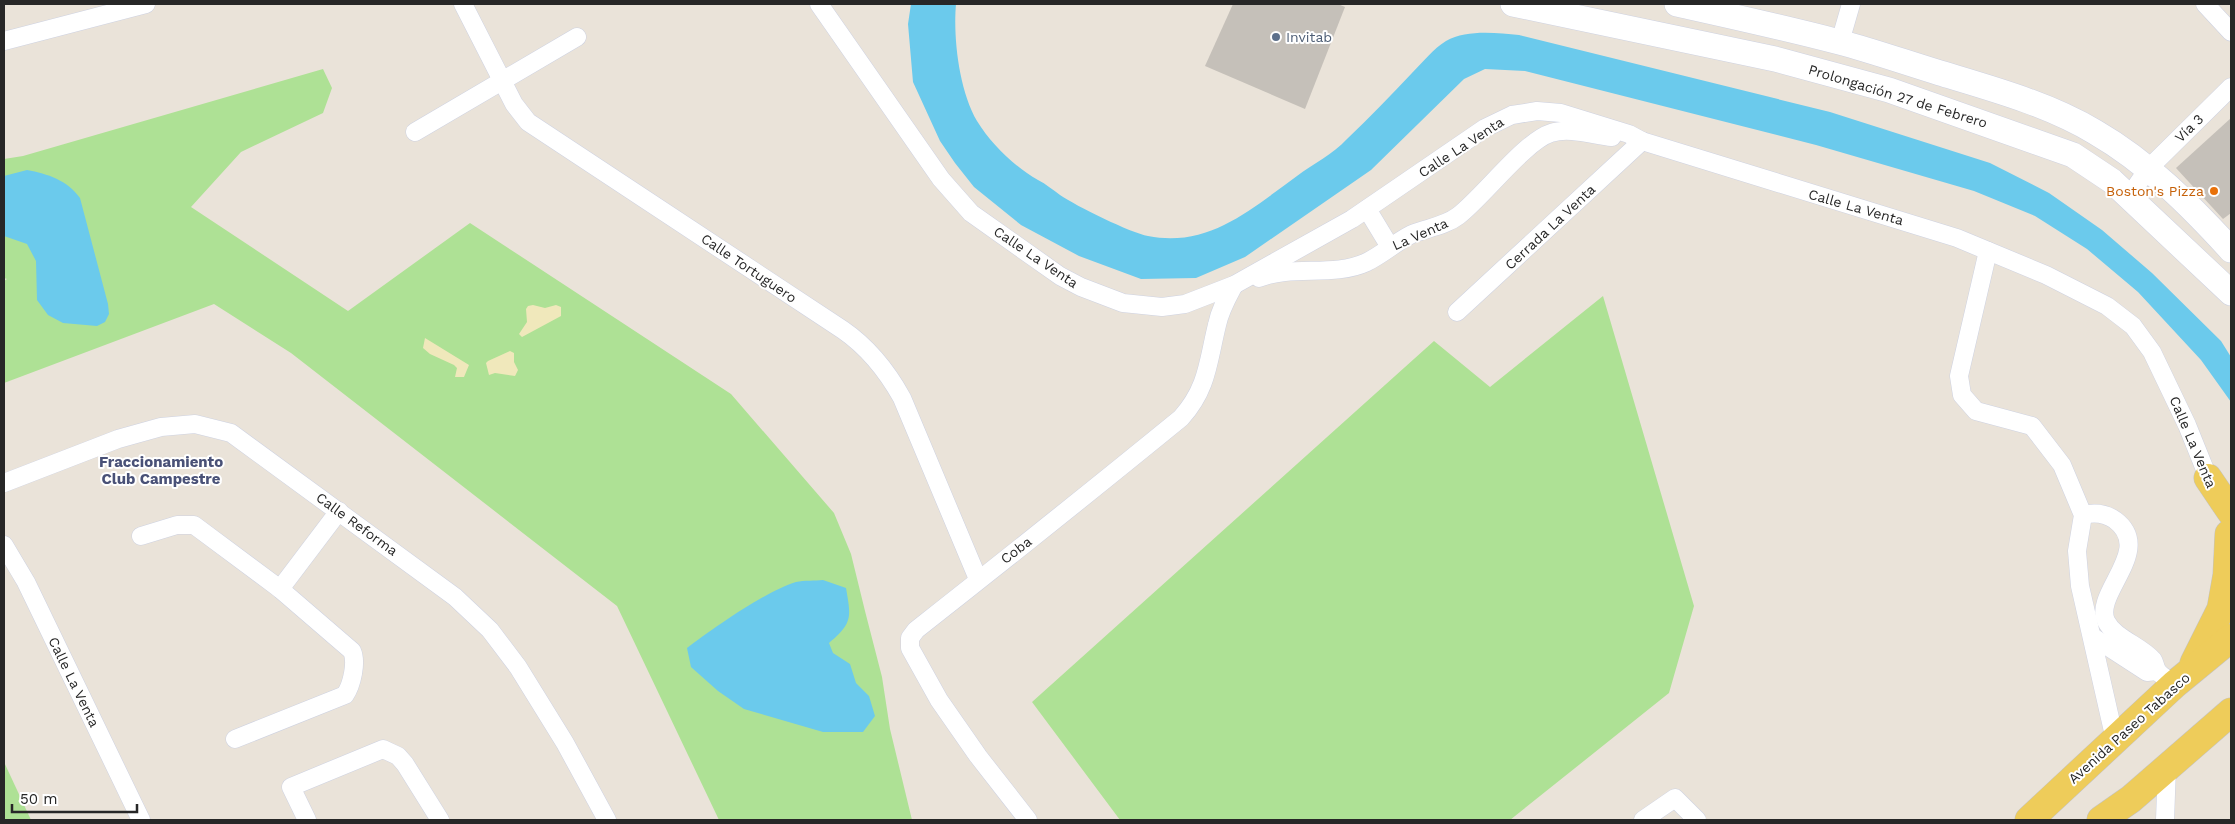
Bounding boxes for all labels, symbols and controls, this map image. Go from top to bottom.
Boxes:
place label: Invitab [1286,29,1332,45]
marker: Invitab [1270,31,1282,43]
street label: Prolongación 27 de Febrero [1807,61,1989,131]
street label: Vía 3 [2171,111,2207,145]
street label: Calle La Venta [1416,114,1507,180]
street label: Cerrada La Venta [1502,181,1598,273]
place label: Boston's Pizza [2106,183,2204,199]
marker: Boston's Pizza [2208,185,2220,197]
street label: Calle La Venta [1807,186,1905,228]
street label: La Venta [1390,215,1450,253]
street label: Calle La Venta [991,223,1081,291]
street label: Calle Tortuguero [698,230,800,306]
street label: Calle La Venta [2166,394,2220,490]
district label: Fraccionamiento Club Campestre [99,453,223,488]
street label: Calle Reforma [313,489,401,559]
street label: Coba [997,533,1035,567]
street label: Calle La Venta [45,634,103,730]
street label: Avenida Paseo Tabasco [2065,669,2193,787]
scale bar [12,782,138,814]
text: 50 m [20,790,57,808]

